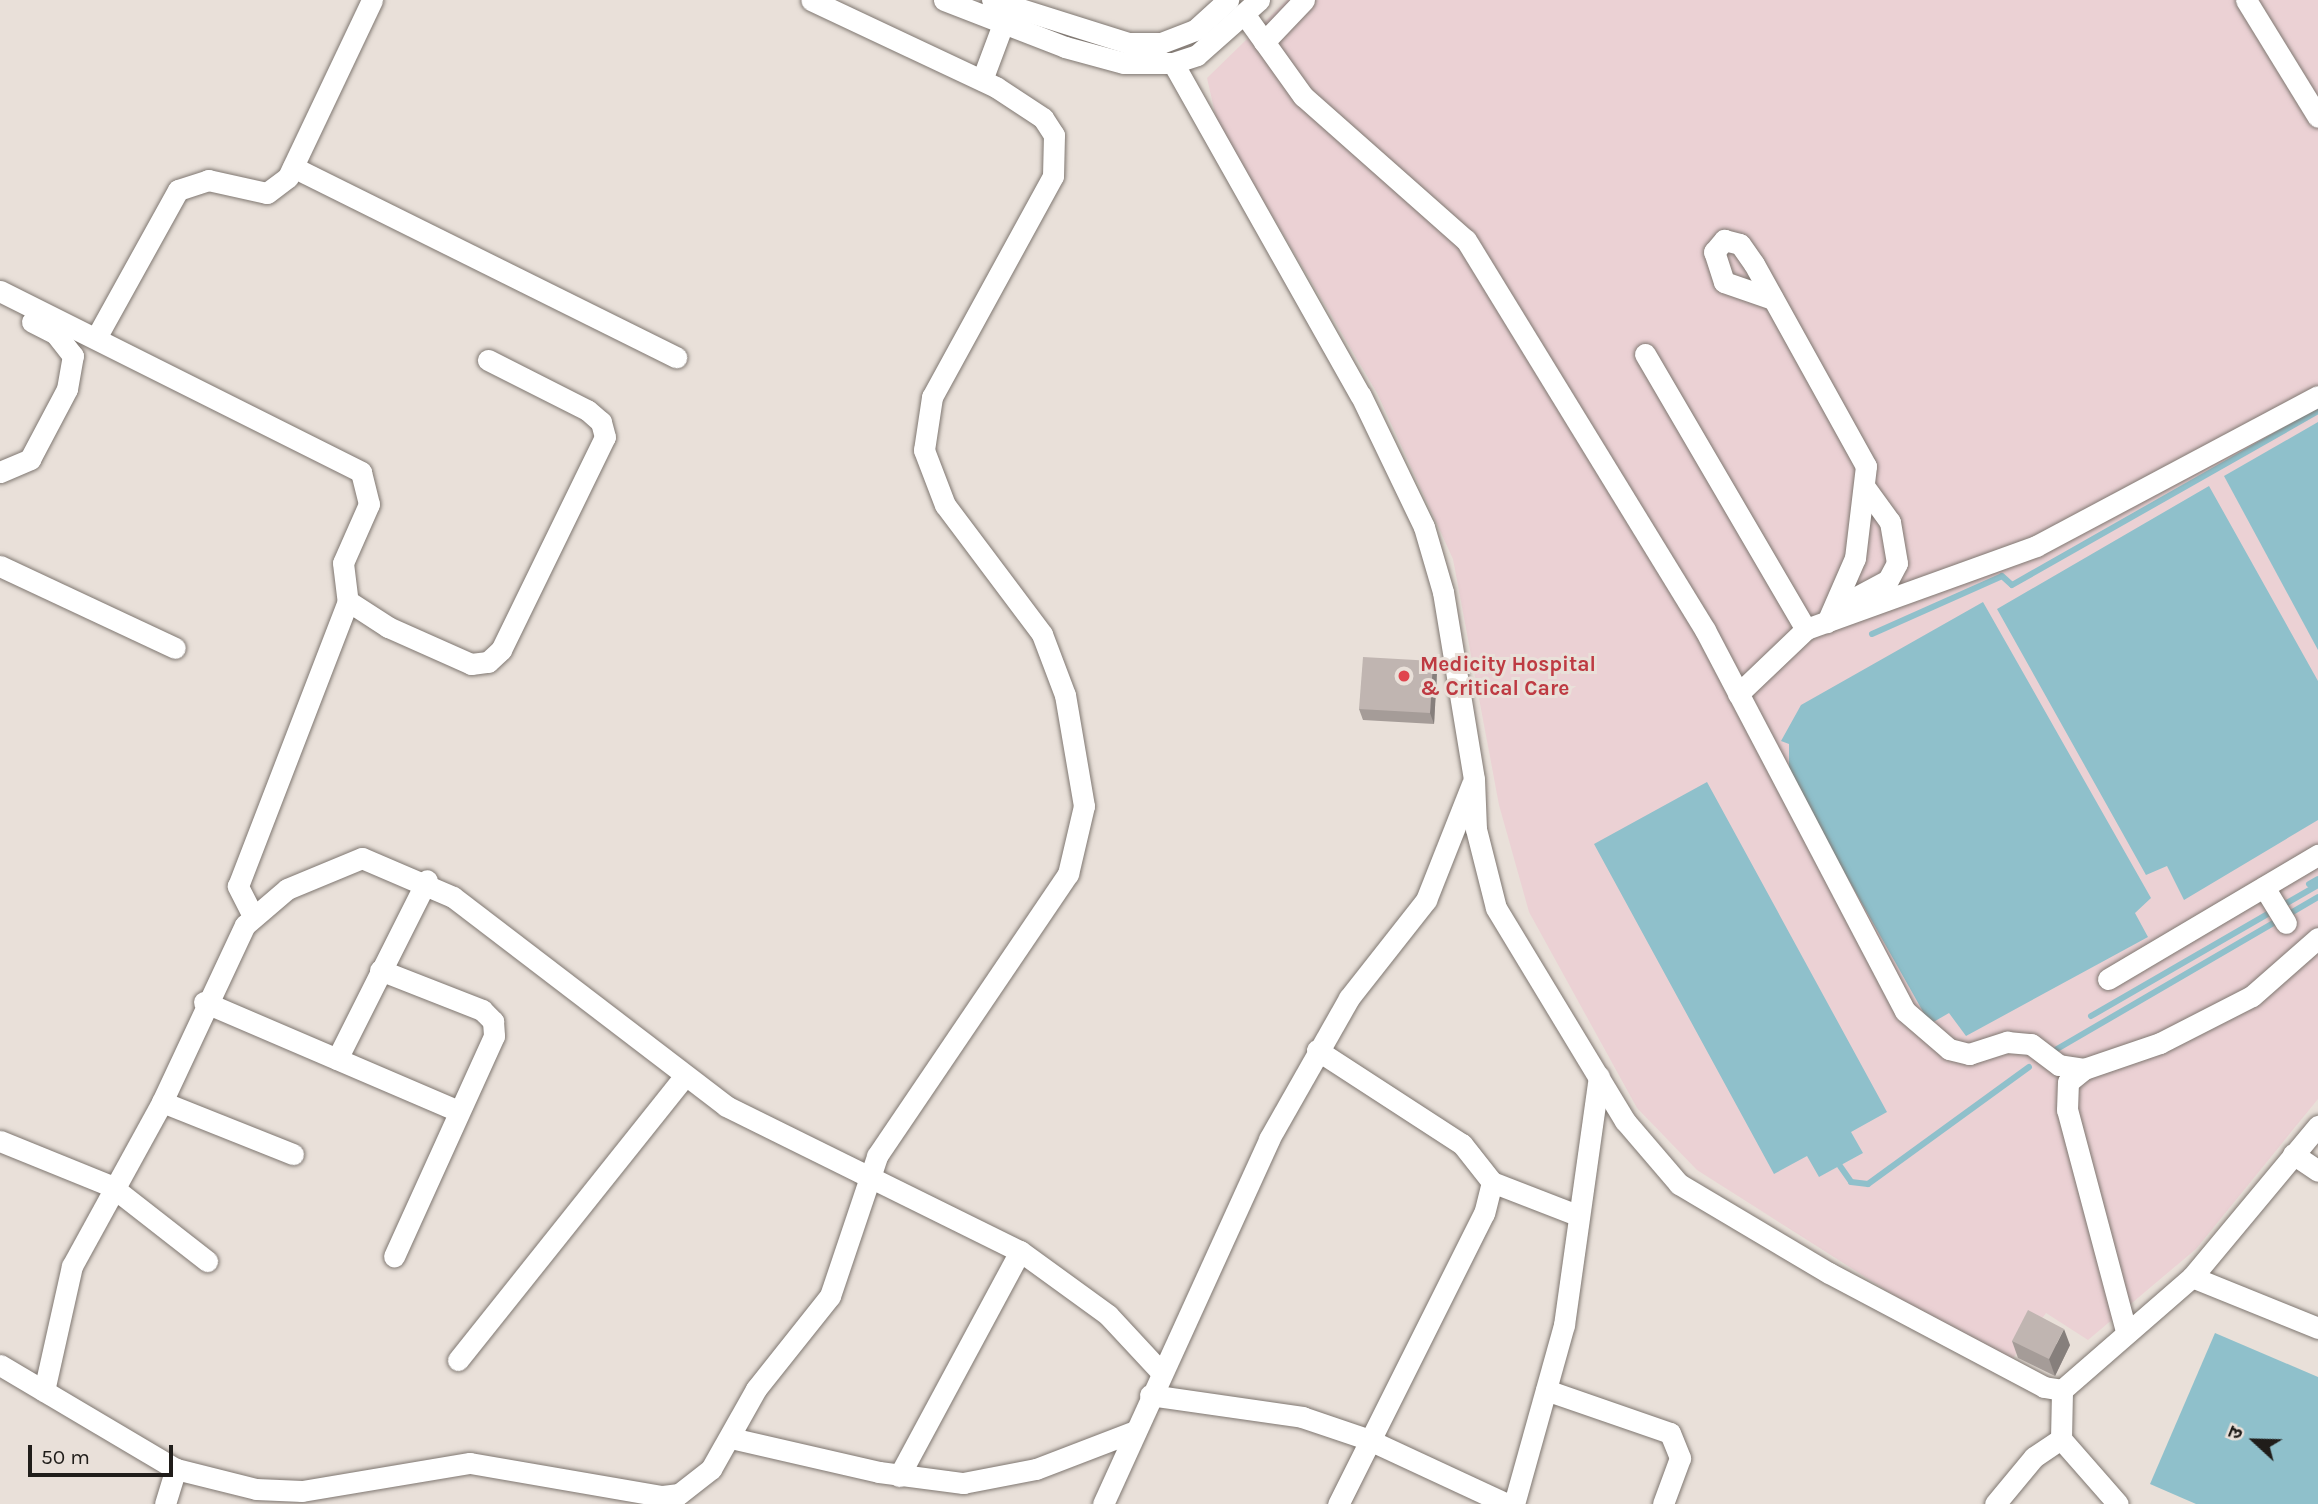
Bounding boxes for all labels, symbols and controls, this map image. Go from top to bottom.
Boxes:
place label: Medicity Hospital & Critical Care [1420,651,1596,701]
marker: Medicity Hospital & Critical Care [1394,666,1414,686]
north arrow [2220,1406,2290,1476]
text: उ [2223,1424,2248,1442]
scale bar [32,1430,177,1474]
text: 50 m [41,1445,90,1469]

